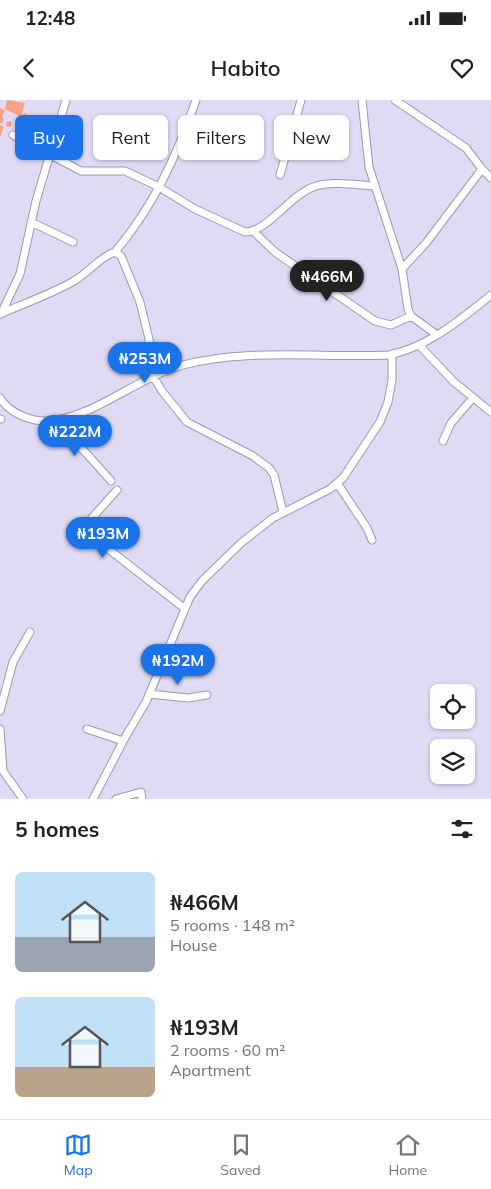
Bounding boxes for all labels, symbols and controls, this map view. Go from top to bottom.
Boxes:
text: 12:48 [25,6,75,30]
icon: back [15,54,43,82]
text: Habito [211,54,280,82]
icon: heart [448,54,476,82]
chip: Buy [15,115,83,160]
chip: Rent [93,115,168,160]
chip: Filters [178,115,264,160]
chip: New [274,115,349,160]
pin: ₦466M [292,260,362,302]
text: ₦466M [301,266,353,286]
pin: ₦253M [110,342,180,384]
text: ₦253M [119,348,171,368]
pin: ₦222M [40,414,110,457]
text: ₦222M [49,421,101,441]
pin: ₦193M [68,516,138,559]
text: ₦193M [77,523,129,543]
pin: ₦192M [143,644,213,686]
text: ₦192M [152,650,204,670]
map controls [430,684,475,784]
button: locate [430,684,475,729]
button: layers [430,739,475,784]
icon: filters [448,815,476,843]
text: 5 homes [15,816,99,842]
text: ₦466M [170,889,239,915]
icon: home [55,892,115,952]
text: 5 rooms · 148 m² [170,915,295,935]
text: House [170,935,217,955]
text: ₦193M [170,1014,239,1040]
icon: home [55,1017,115,1077]
text: 2 rooms · 60 m² [170,1040,285,1060]
text: Apartment [170,1060,251,1080]
tab: Map [64,1131,93,1179]
tab: Saved [220,1131,261,1179]
tab: Home [388,1131,427,1179]

